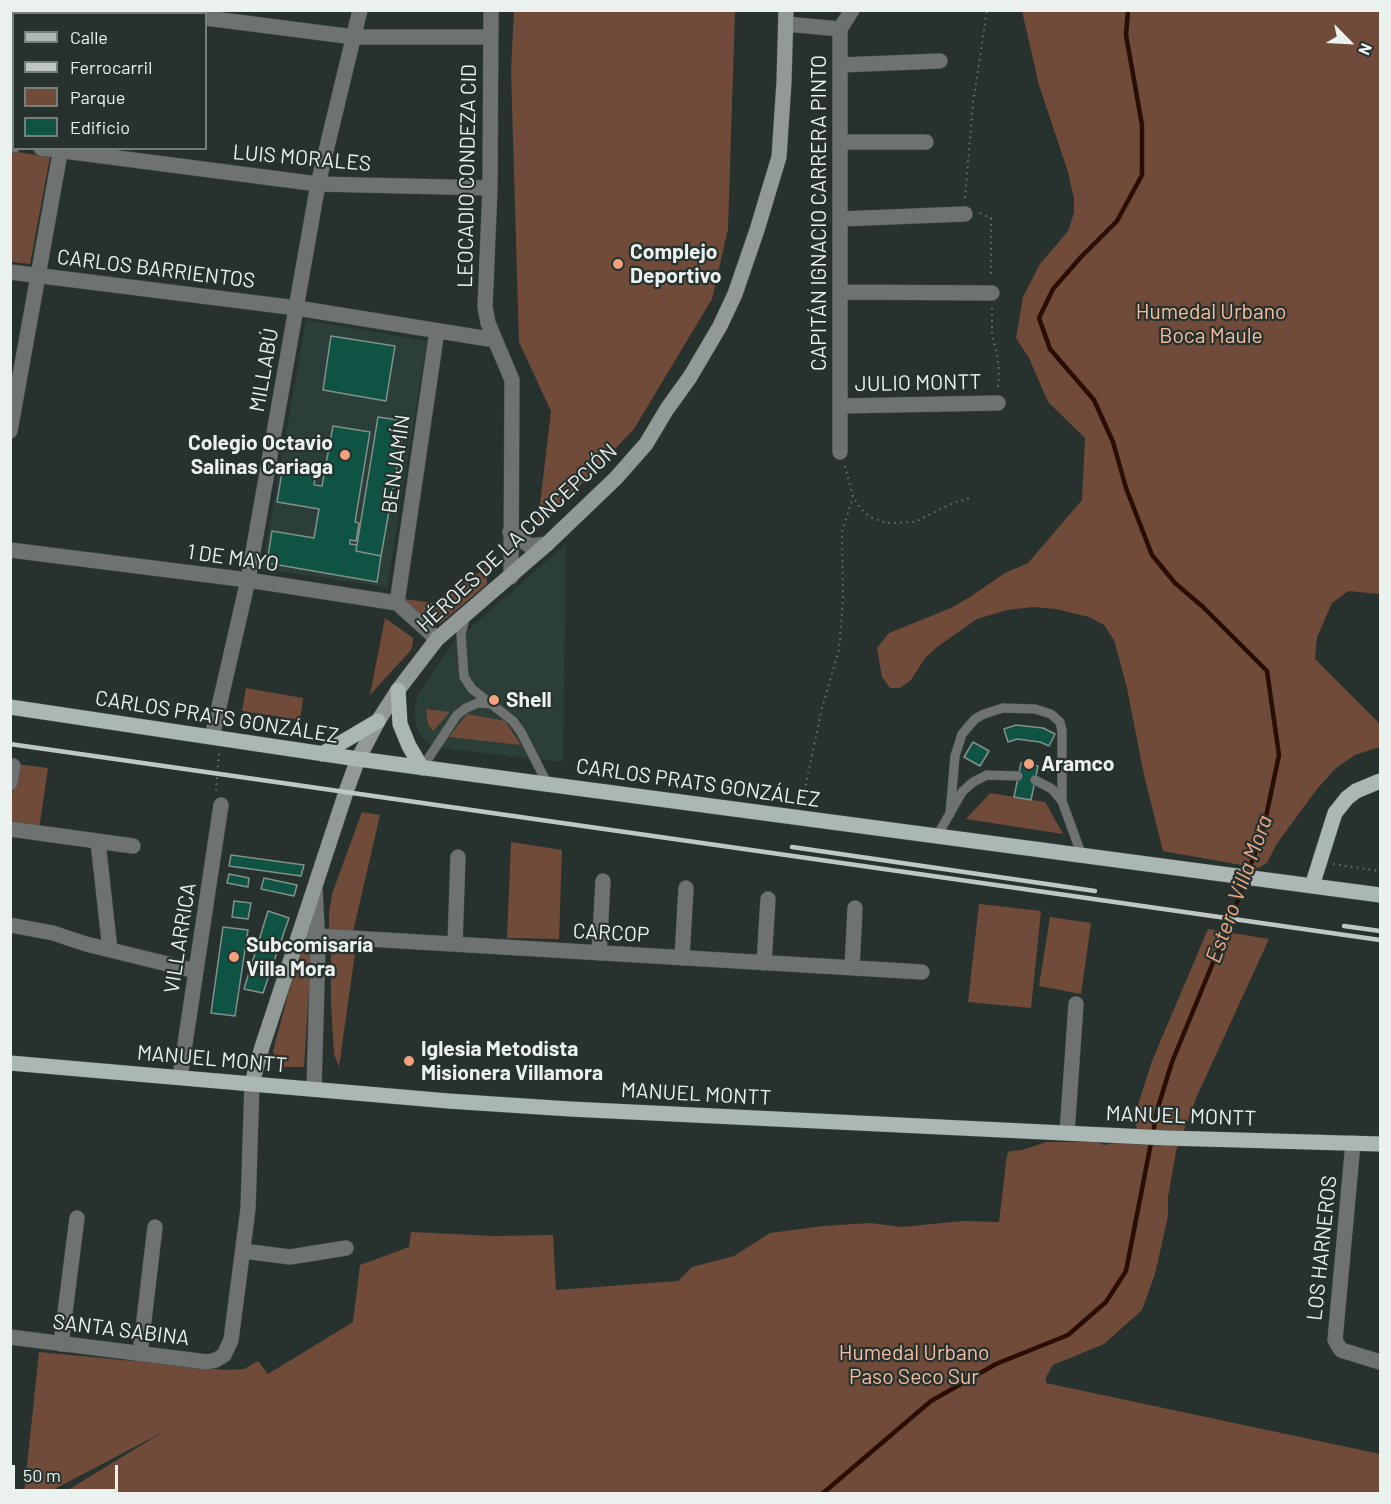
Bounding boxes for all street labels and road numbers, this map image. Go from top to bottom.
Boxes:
street label: CAPITÁN IGNACIO CARRERA PINTO [806,55,832,371]
street label: LEOCADIO CONDEZA CID [452,64,482,288]
street label: LUIS MORALES [232,139,372,177]
street label: CARLOS BARRIENTOS [55,244,257,294]
street label: MILLABÚ [244,326,284,414]
street label: JULIO MONTT [855,369,981,397]
street label: BENJAMÍN [377,413,415,515]
street label: HÉROES DE LA CONCEPCIÓN [412,439,622,637]
street label: 1 DE MAYO [186,539,280,577]
street label: CARLOS PRATS GONZÁLEZ [93,685,341,749]
street label: CARLOS PRATS GONZÁLEZ [574,753,822,813]
street label: VILLARRICA [159,881,201,995]
street label: CARCOP [572,918,650,948]
street label: MANUEL MONTT [136,1040,288,1078]
street label: MANUEL MONTT [620,1077,772,1111]
street label: MANUEL MONTT [1105,1101,1257,1131]
street label: LOS HARNEROS [1302,1174,1342,1322]
street label: SANTA SABINA [51,1309,191,1351]

